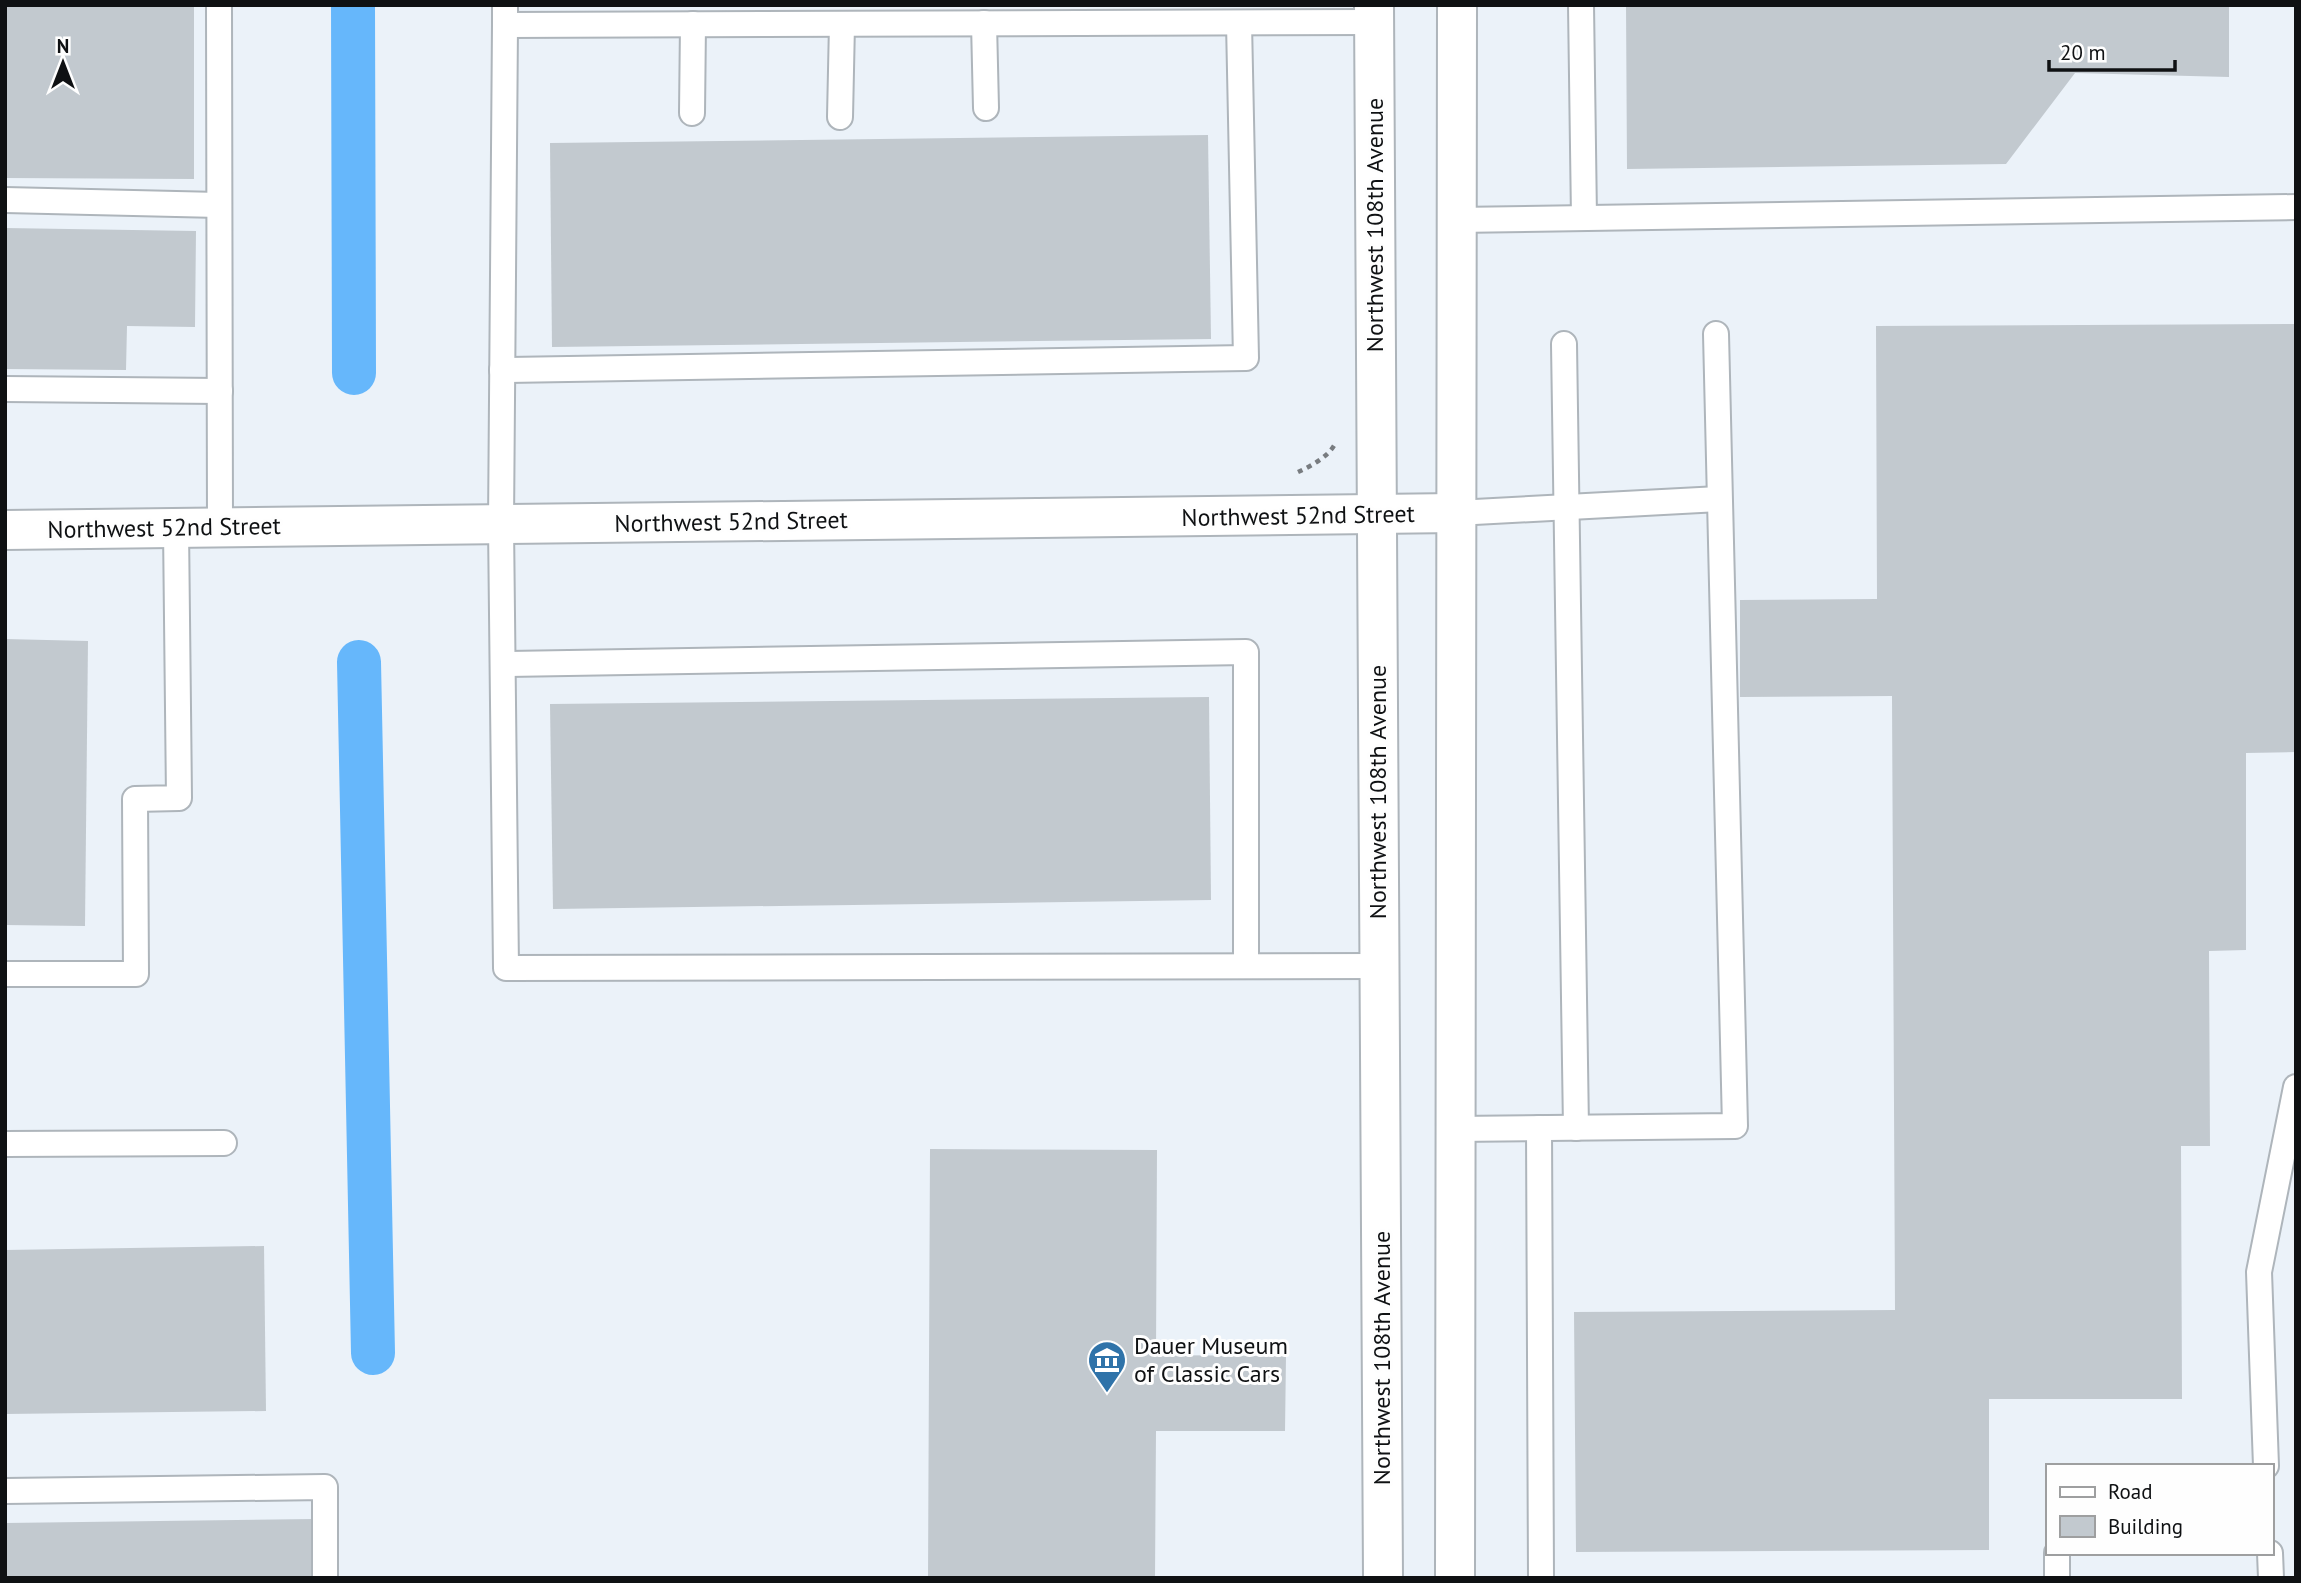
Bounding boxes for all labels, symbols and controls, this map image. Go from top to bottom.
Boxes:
north arrow [28,28,98,98]
scale bar [2049,28,2175,72]
text: N [57,34,69,58]
text: 20 m [2060,39,2106,66]
street label: Northwest 108th Avenue [1359,98,1390,352]
street label: Northwest 52nd Street [1181,498,1415,533]
street label: Northwest 52nd Street [614,504,848,539]
street label: Northwest 52nd Street [47,510,281,545]
street label: Northwest 108th Avenue [1362,665,1393,919]
street label: Northwest 108th Avenue [1366,1231,1397,1485]
place label: Dauer Museum of Classic Cars [1134,1330,1288,1389]
museum icon: Dauer Museum of Classic Cars [1086,1339,1128,1394]
legend [2046,1464,2273,1555]
text: Road [2108,1478,2152,1505]
text: Building [2108,1513,2183,1540]

